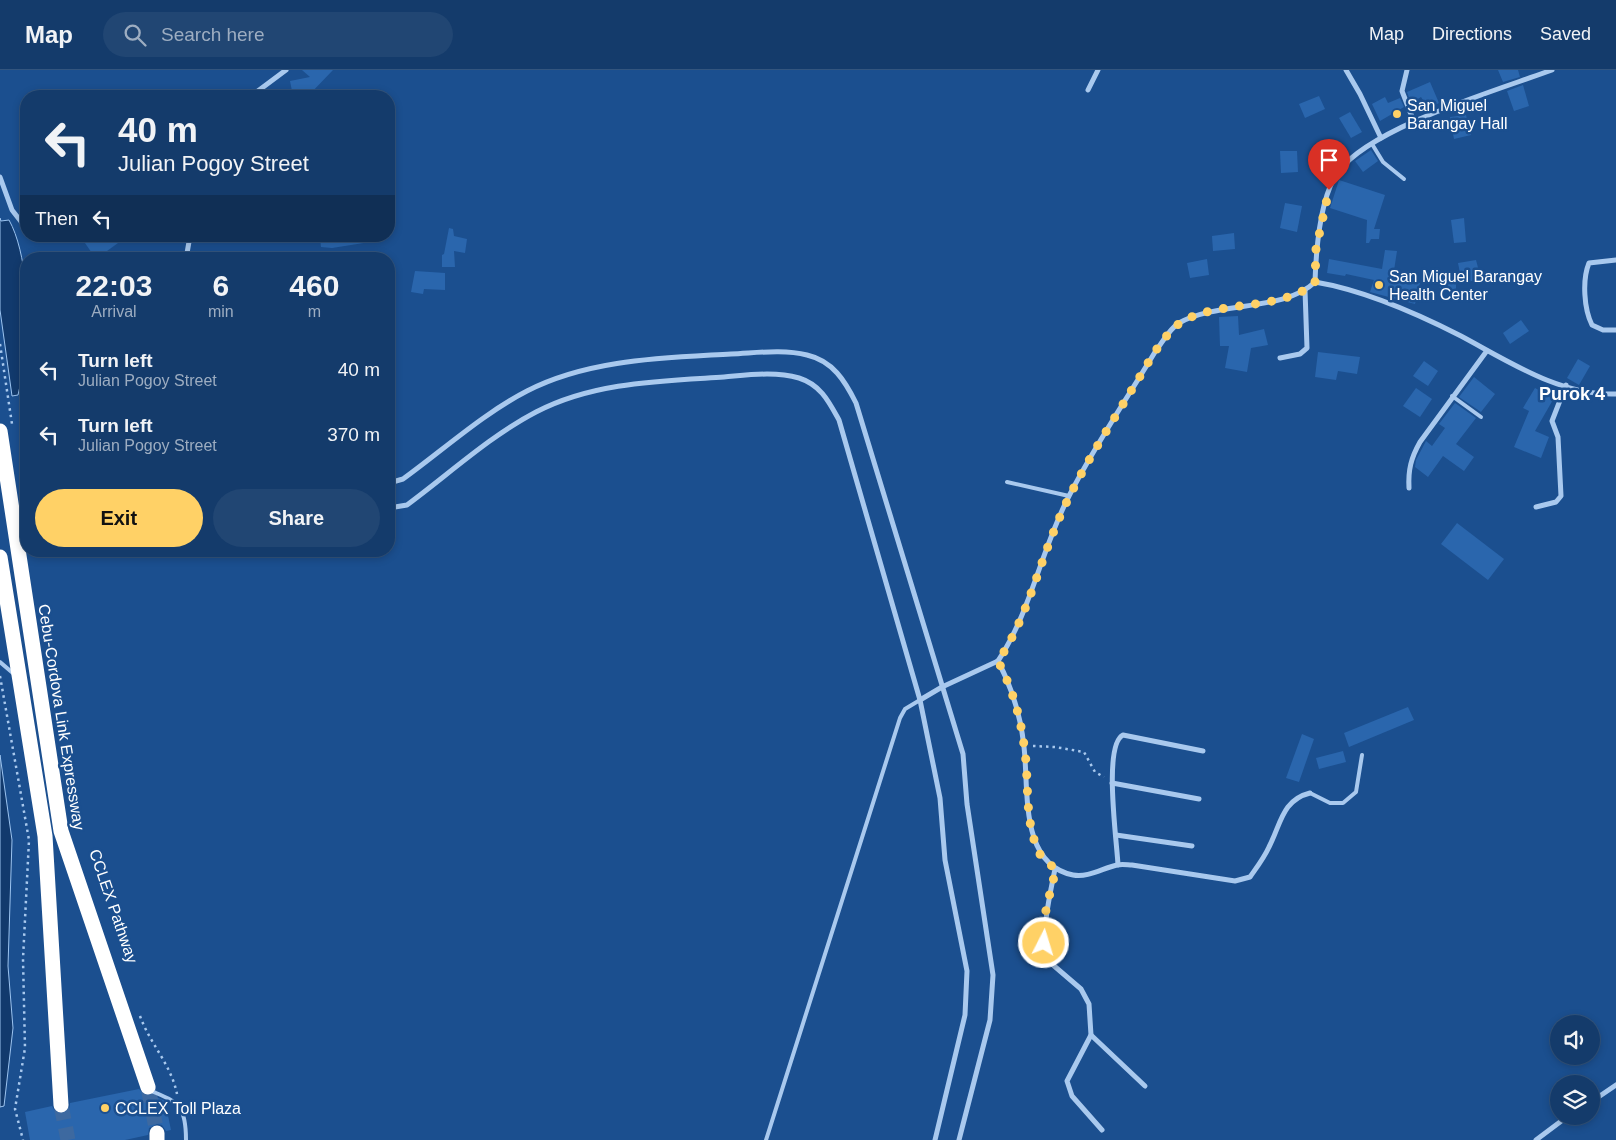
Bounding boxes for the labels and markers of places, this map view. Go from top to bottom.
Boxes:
place label: San Miguel Barangay Hall [1407,97,1508,132]
marker: San Miguel Barangay Hall [1391,108,1403,120]
pin [1308,139,1350,190]
place label: San Miguel Barangay Health Center [1389,268,1542,303]
marker: San Miguel Barangay Health Center [1373,279,1385,291]
place label: CCLEX Toll Plaza [115,1100,241,1117]
marker: CCLEX Toll Plaza [99,1102,111,1114]

